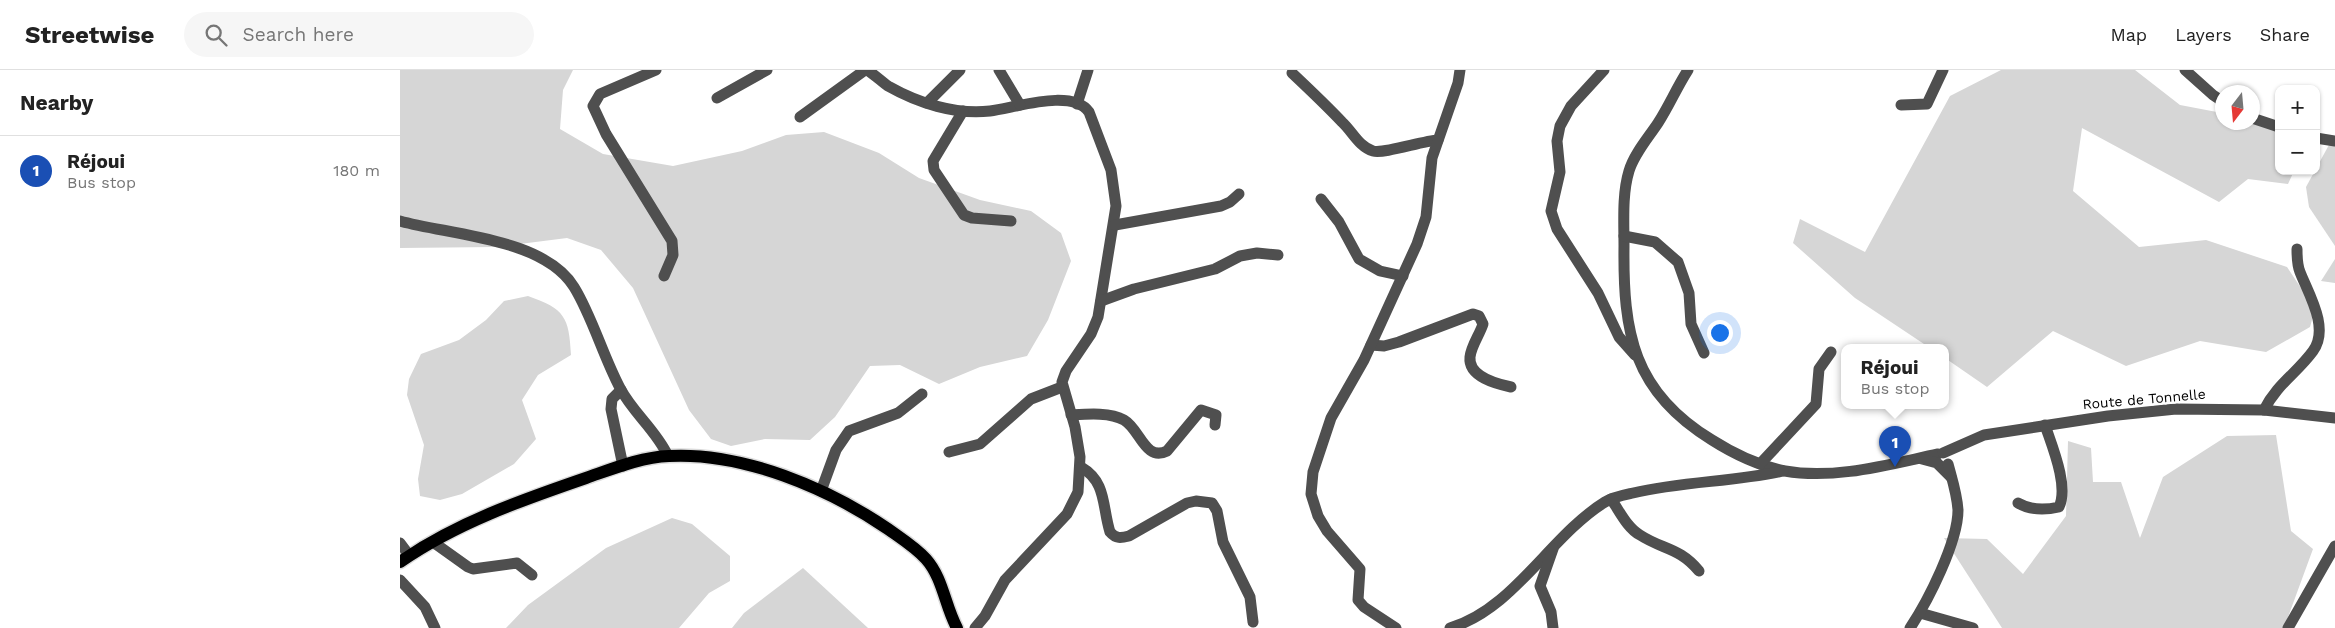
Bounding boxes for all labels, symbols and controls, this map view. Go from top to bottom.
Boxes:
search box [184,12,534,57]
text: Streetwise [25,21,154,49]
icon: search [202,21,230,49]
text: Search here [242,23,354,46]
text: Map [2110,24,2147,45]
text: Layers [2175,24,2232,45]
text: Share [2260,24,2310,45]
north arrow [2215,85,2260,130]
map controls [2275,85,2320,175]
button: + [2275,85,2320,130]
text: Nearby [20,90,93,115]
button: − [2275,130,2320,175]
text: Réjoui [67,150,125,173]
text: 1 [33,161,39,180]
text: 180 m [333,161,380,180]
text: Bus stop [67,173,136,192]
your location [1707,320,1733,346]
popup [1841,344,1949,409]
text: Réjoui [1861,356,1919,379]
text: Bus stop [1861,379,1929,398]
street label: Route de Tonnelle [2082,386,2206,412]
pin: 1 [1879,426,1911,467]

